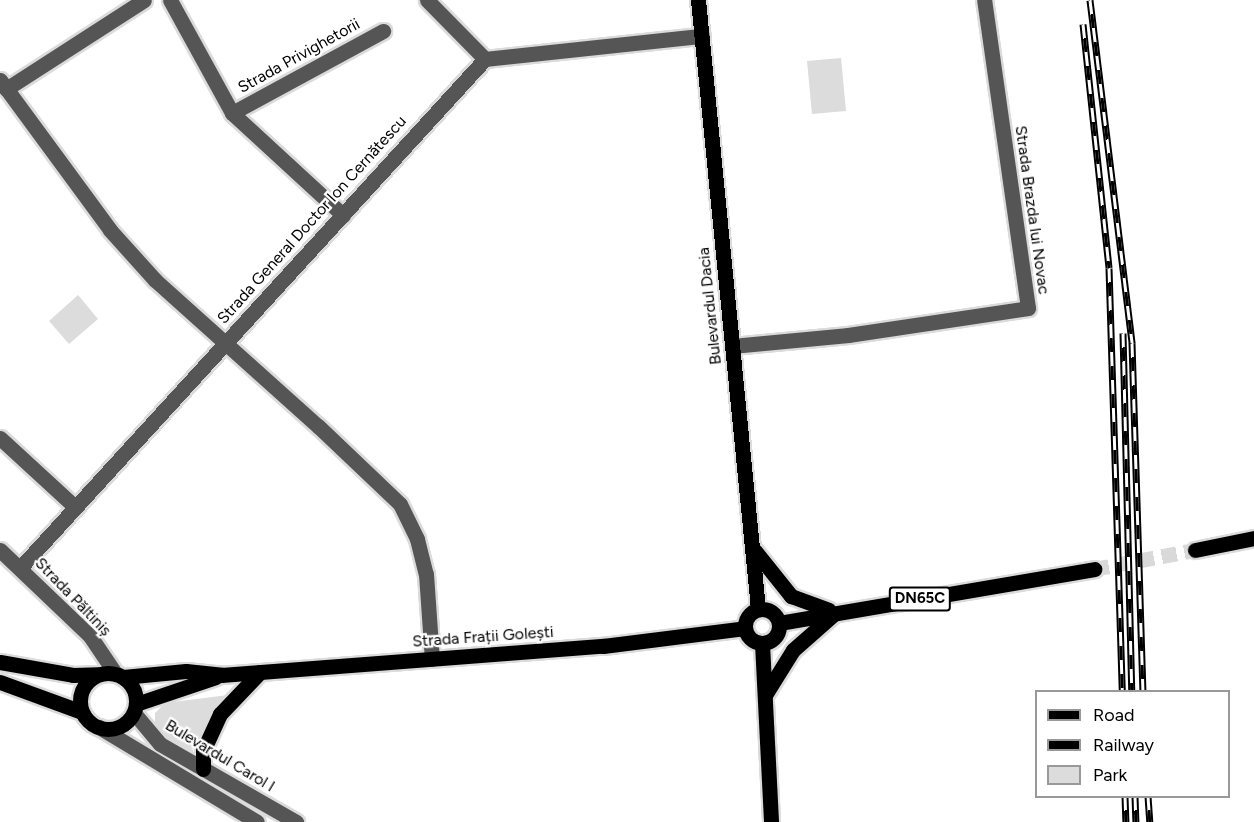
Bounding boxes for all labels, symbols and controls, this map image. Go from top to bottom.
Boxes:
street label: Strada Privighetorii [235,15,363,97]
street label: Strada General Doctor Ion Cernătescu [213,112,411,328]
street label: Strada Brazda lui Novac [1011,124,1053,296]
street label: Bulevardul Dacia [694,246,726,366]
street label: Strada Păltiniș [31,554,115,640]
road number: DN65C [888,587,952,611]
street label: Strada Frații Golești [412,622,554,652]
legend [1035,690,1230,798]
text: Road [1093,704,1134,726]
street label: Bulevardul Carol I [162,716,278,796]
text: Railway [1093,734,1154,756]
text: Park [1093,764,1127,786]

